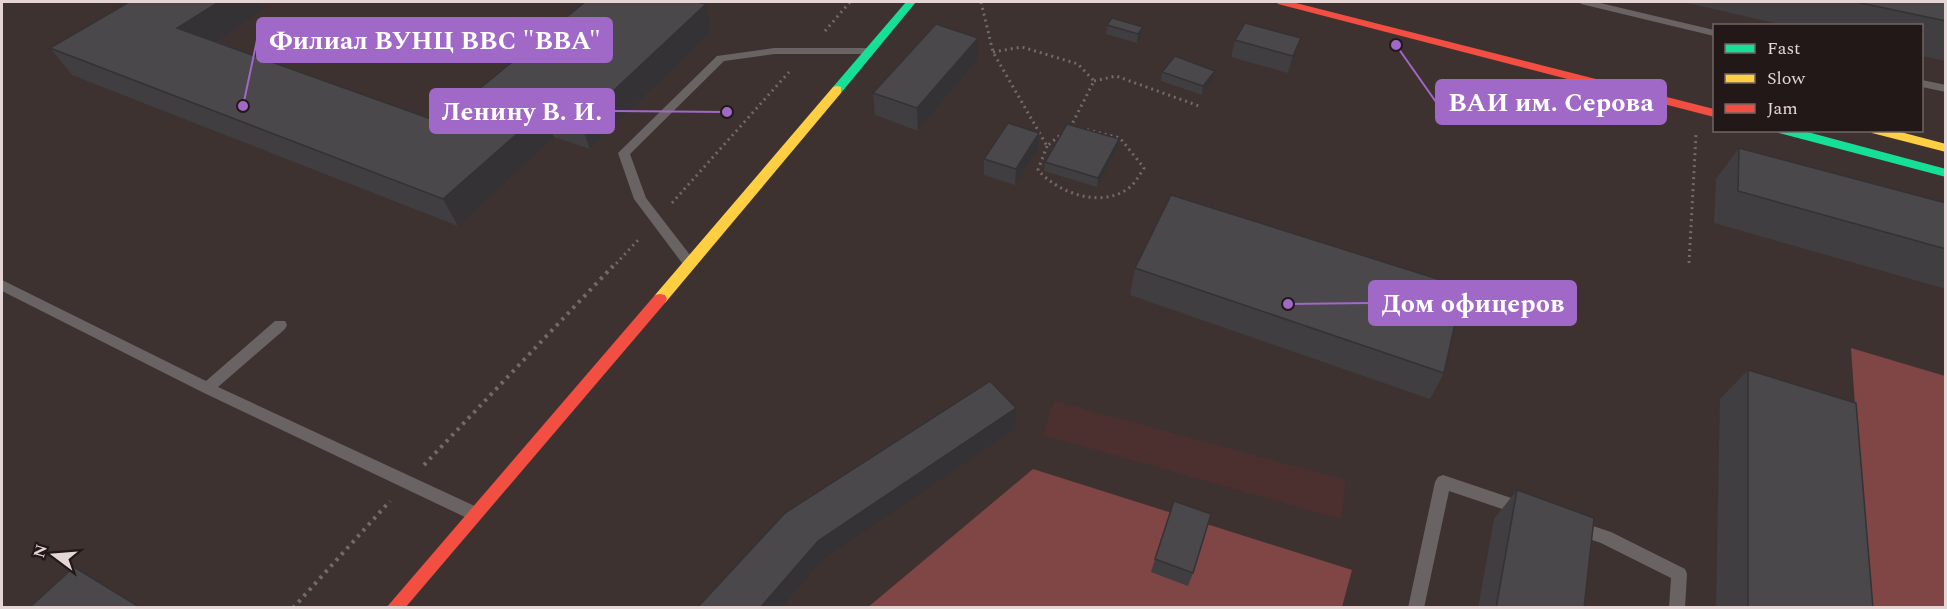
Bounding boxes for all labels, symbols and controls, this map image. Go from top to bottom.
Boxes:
callout: Филиал ВУНЦ ВВС "ВВА" [257,18,612,62]
text: Филиал ВУНЦ ВВС "ВВА" [269,21,601,61]
legend [1713,24,1923,132]
text: Fast [1767,35,1800,62]
text: Slow [1767,65,1806,92]
callout: ВАИ им. Серова [1436,80,1666,124]
text: ВАИ им. Серова [1448,83,1654,123]
callout: Ленину В. И. [430,89,614,133]
text: Ленину В. И. [442,92,602,132]
text: Jam [1767,95,1798,122]
callout: Дом офицеров [1369,281,1576,325]
text: Дом офицеров [1382,284,1564,324]
north arrow [24,525,84,585]
text: N [27,542,54,561]

